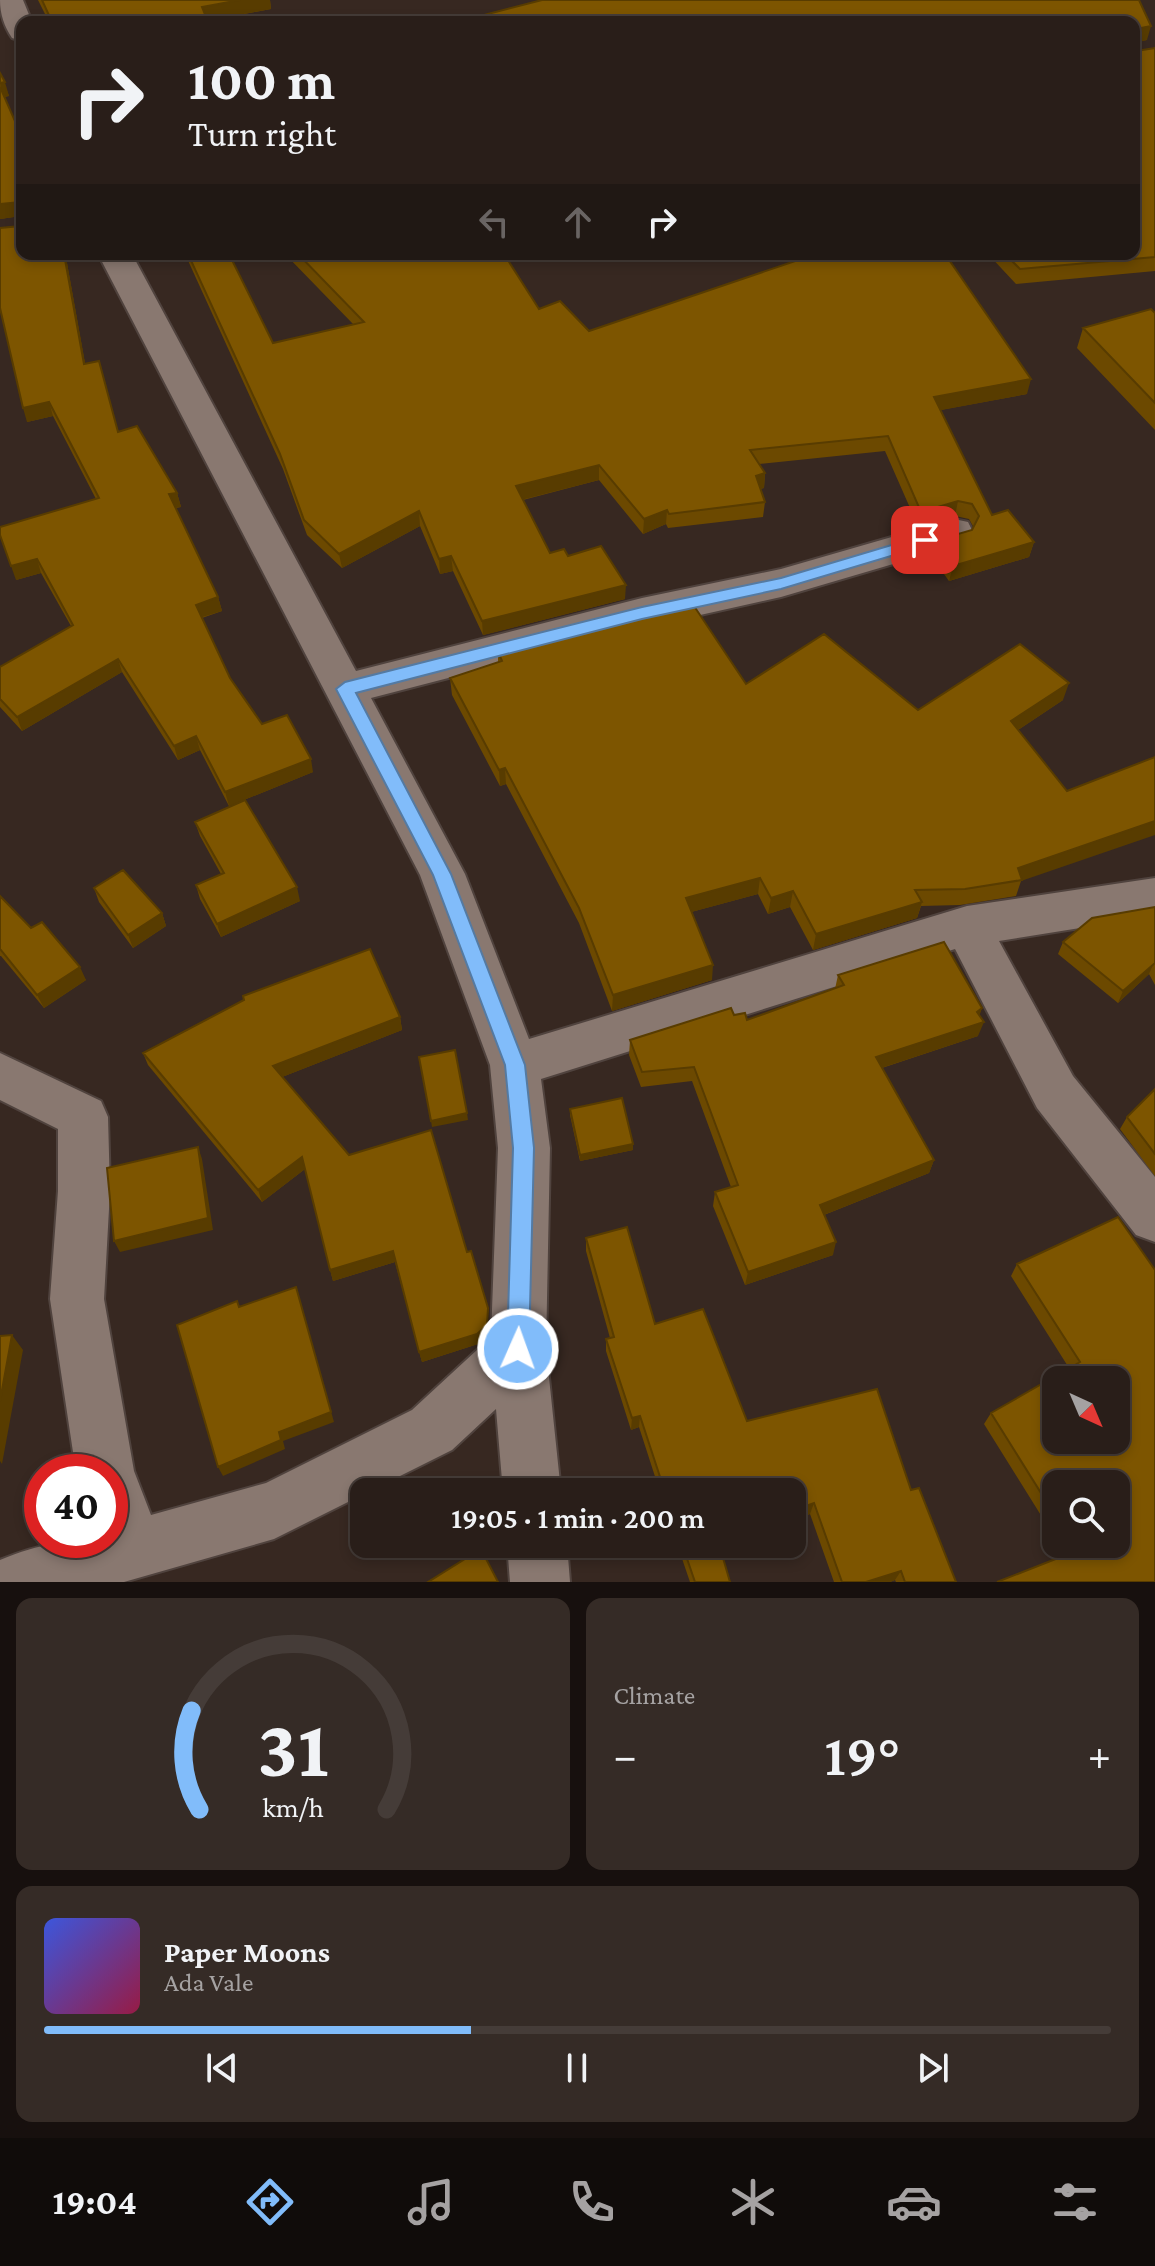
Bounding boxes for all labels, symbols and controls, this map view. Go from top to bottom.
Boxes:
icon: right [56,48,160,152]
text: 100 m [188,49,335,111]
text: Turn right [188,114,336,154]
icon: left [472,200,516,244]
icon: ahead [556,200,600,244]
icon: right [640,200,684,244]
pin [891,506,959,574]
icon: arrive [903,518,947,562]
position arrow [476,1307,560,1391]
north arrow [1042,1366,1130,1454]
map controls [1042,1366,1130,1558]
speed limit sign: 40 [24,1454,128,1558]
button: search [1042,1470,1130,1558]
text: 19:05 · 1 min · 200 m [451,1501,705,1534]
text: Climate [614,1681,695,1710]
text: 31 [257,1701,329,1794]
text: 19° [824,1721,900,1788]
text: − [614,1731,637,1779]
text: + [1088,1731,1111,1779]
text: km/h [262,1791,324,1823]
text: Paper Moons [164,1935,330,1968]
text: Ada Vale [164,1968,253,1997]
icon: previous [200,2046,244,2090]
icon: pause [555,2046,599,2090]
icon: next [911,2046,955,2090]
icon: directions [242,2174,298,2230]
icon: music [403,2174,459,2230]
icon: phone [564,2174,620,2230]
icon: climate [725,2174,781,2230]
icon: car [886,2174,942,2230]
icon: filters [1047,2174,1103,2230]
text: 19:04 [52,2182,137,2222]

